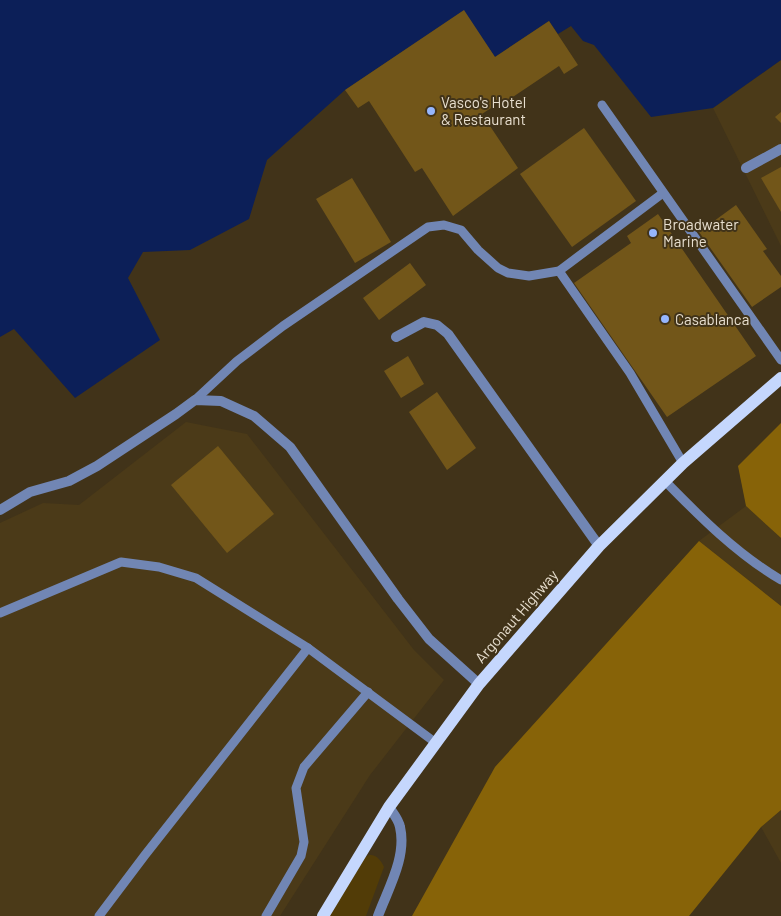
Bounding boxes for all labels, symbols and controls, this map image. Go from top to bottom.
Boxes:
place label: Vasco's Hotel & Restaurant [441,93,526,128]
marker: Vasco's Hotel & Restaurant [425,105,437,117]
place label: Broadwater Marine [663,215,739,250]
marker: Broadwater Marine [647,227,659,239]
place label: Casablanca [675,310,749,328]
marker: Casablanca [659,313,671,325]
street label: Argonaut Highway [471,566,561,666]

